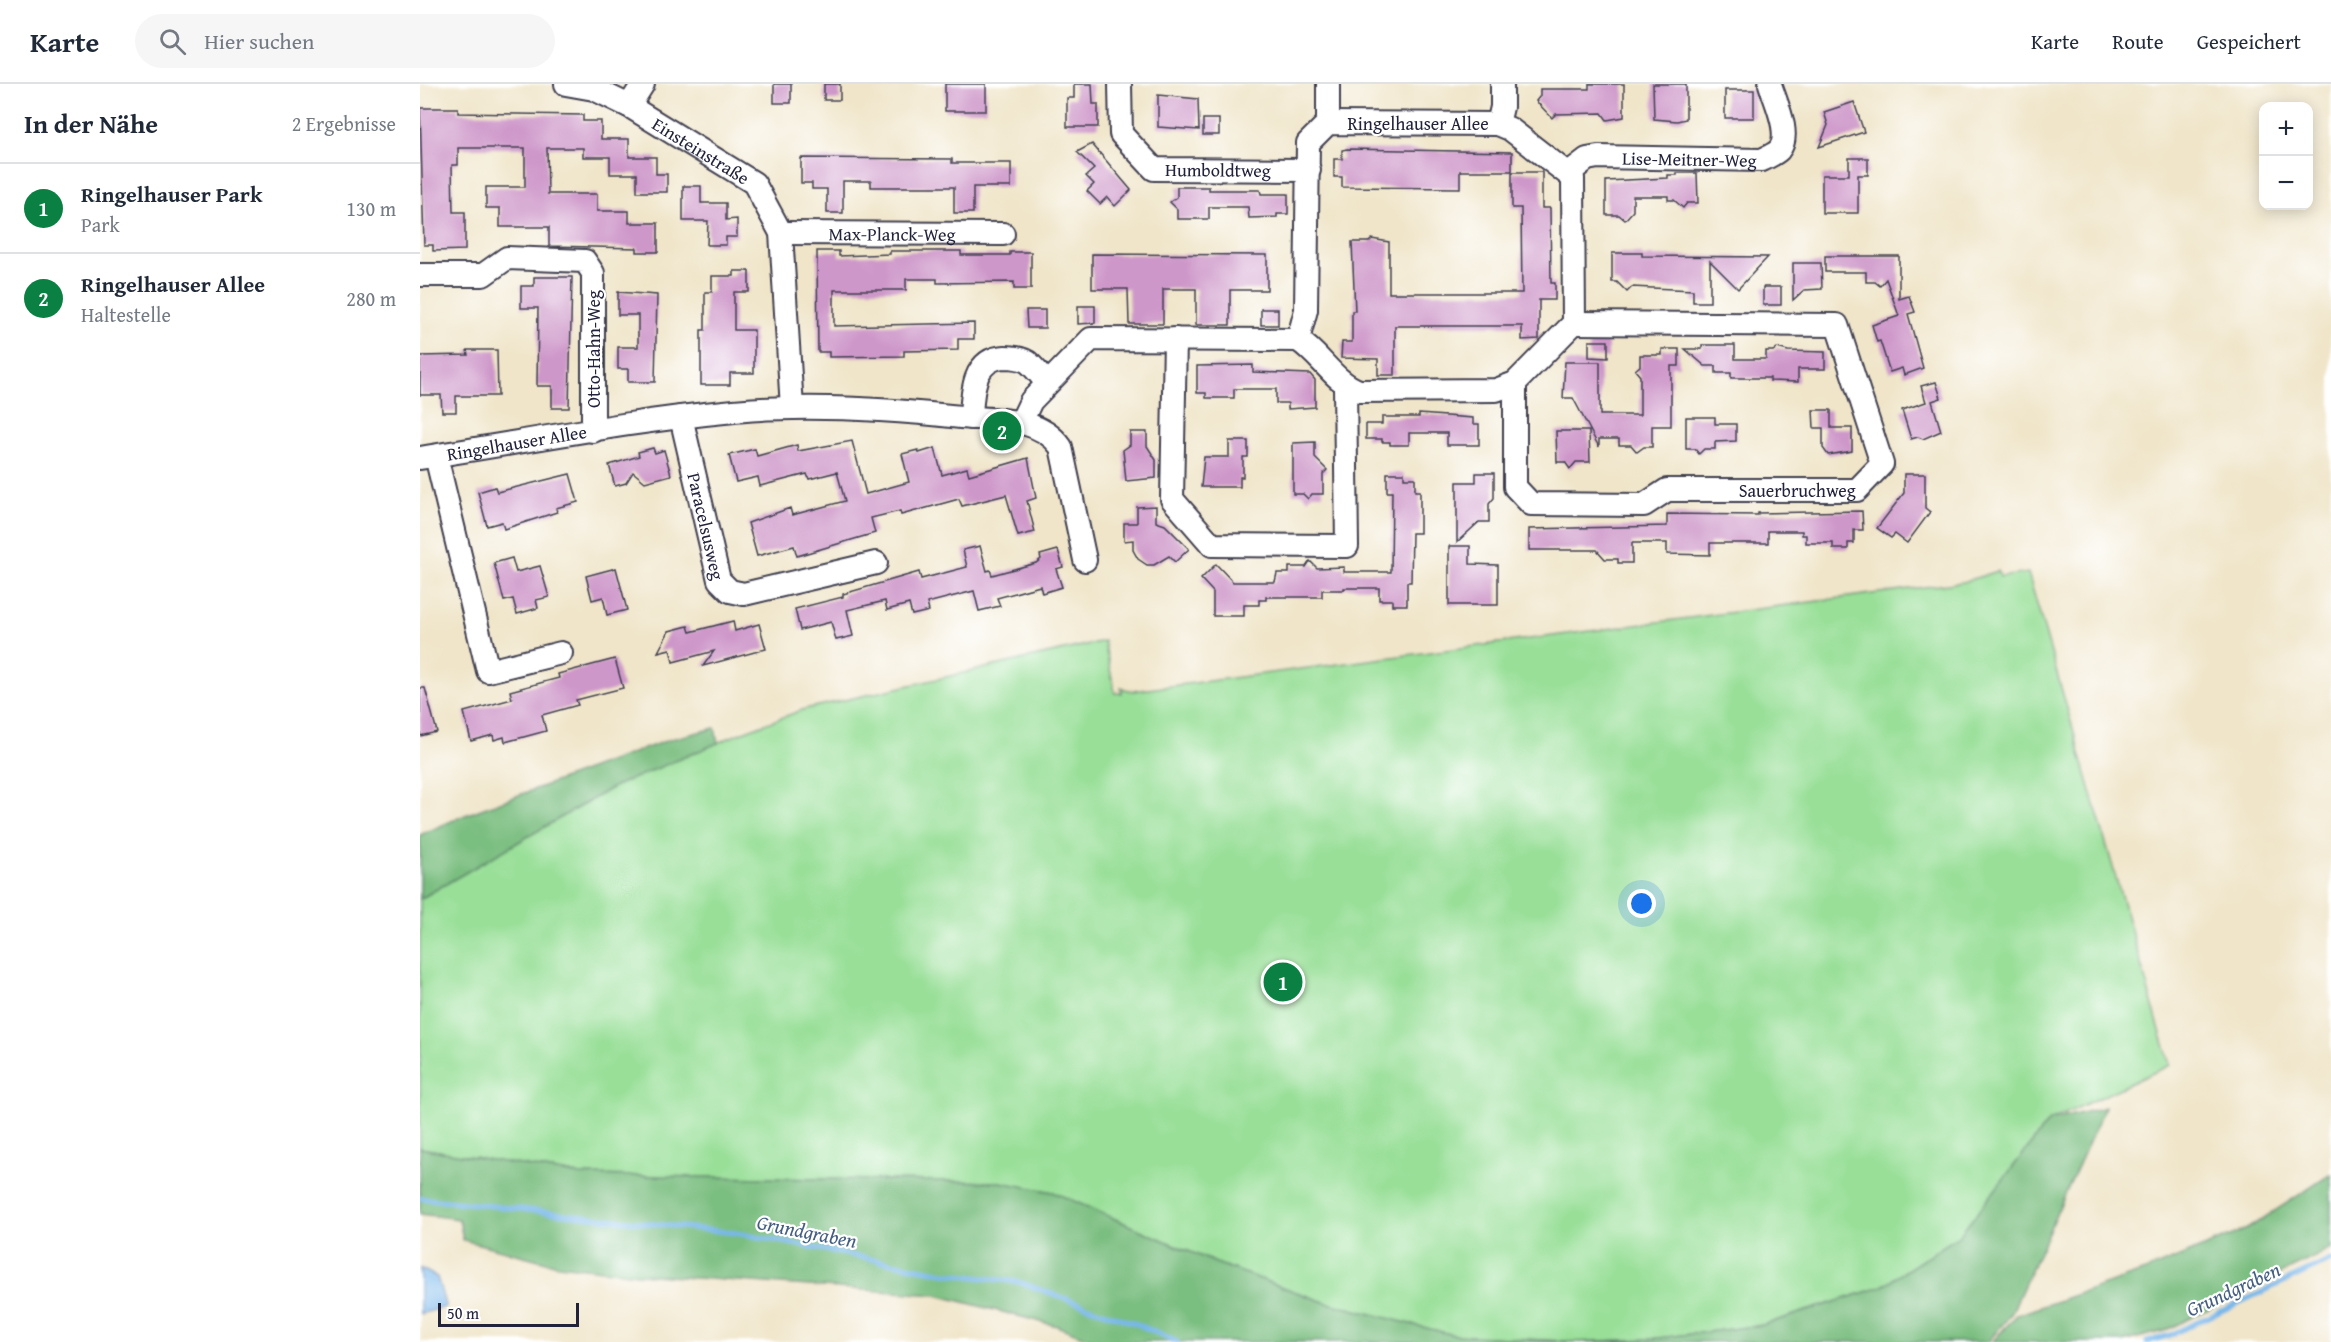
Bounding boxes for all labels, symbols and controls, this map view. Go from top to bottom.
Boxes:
search box [135,14,555,68]
text: Karte [30,21,99,62]
icon: search [156,25,189,58]
text: Hier suchen [204,25,314,57]
text: Karte [2031,26,2079,57]
text: Route [2112,26,2164,57]
text: Gespeichert [2197,26,2301,57]
map controls [2259,102,2313,210]
button: + [2259,102,2313,156]
text: In der Nähe [24,104,158,143]
text: 2 Ergebnisse [292,109,396,138]
street label: Einsteinstraße [647,110,755,191]
street label: Ringelhauser Allee [1347,110,1489,137]
street label: Lise-Meitner-Weg [1622,144,1757,173]
street label: Humboldtweg [1165,156,1271,183]
button: − [2259,156,2313,210]
text: Ringelhauser Park [81,178,262,210]
text: 1 [38,194,49,223]
text: 130 m [346,194,396,223]
text: Park [81,210,120,239]
street label: Max-Planck-Weg [828,220,956,247]
text: Ringelhauser Allee [81,268,265,300]
text: 2 [38,284,49,313]
text: 280 m [346,284,396,313]
street label: Otto-Hahn-Weg [580,290,607,408]
text: Haltestelle [81,300,171,329]
pin: 2 [982,408,1022,454]
street label: Ringelhauser Allee [445,417,589,467]
street label: Paracelsusweg [681,470,732,582]
street label: Sauerbruchweg [1739,477,1856,504]
your location [1627,889,1656,918]
pin: 1 [1264,960,1302,1004]
water label: Grundgraben [755,1207,859,1255]
water label: Grundgraben [2181,1255,2285,1323]
scale bar [438,1300,579,1328]
text: 50 m [447,1301,479,1325]

